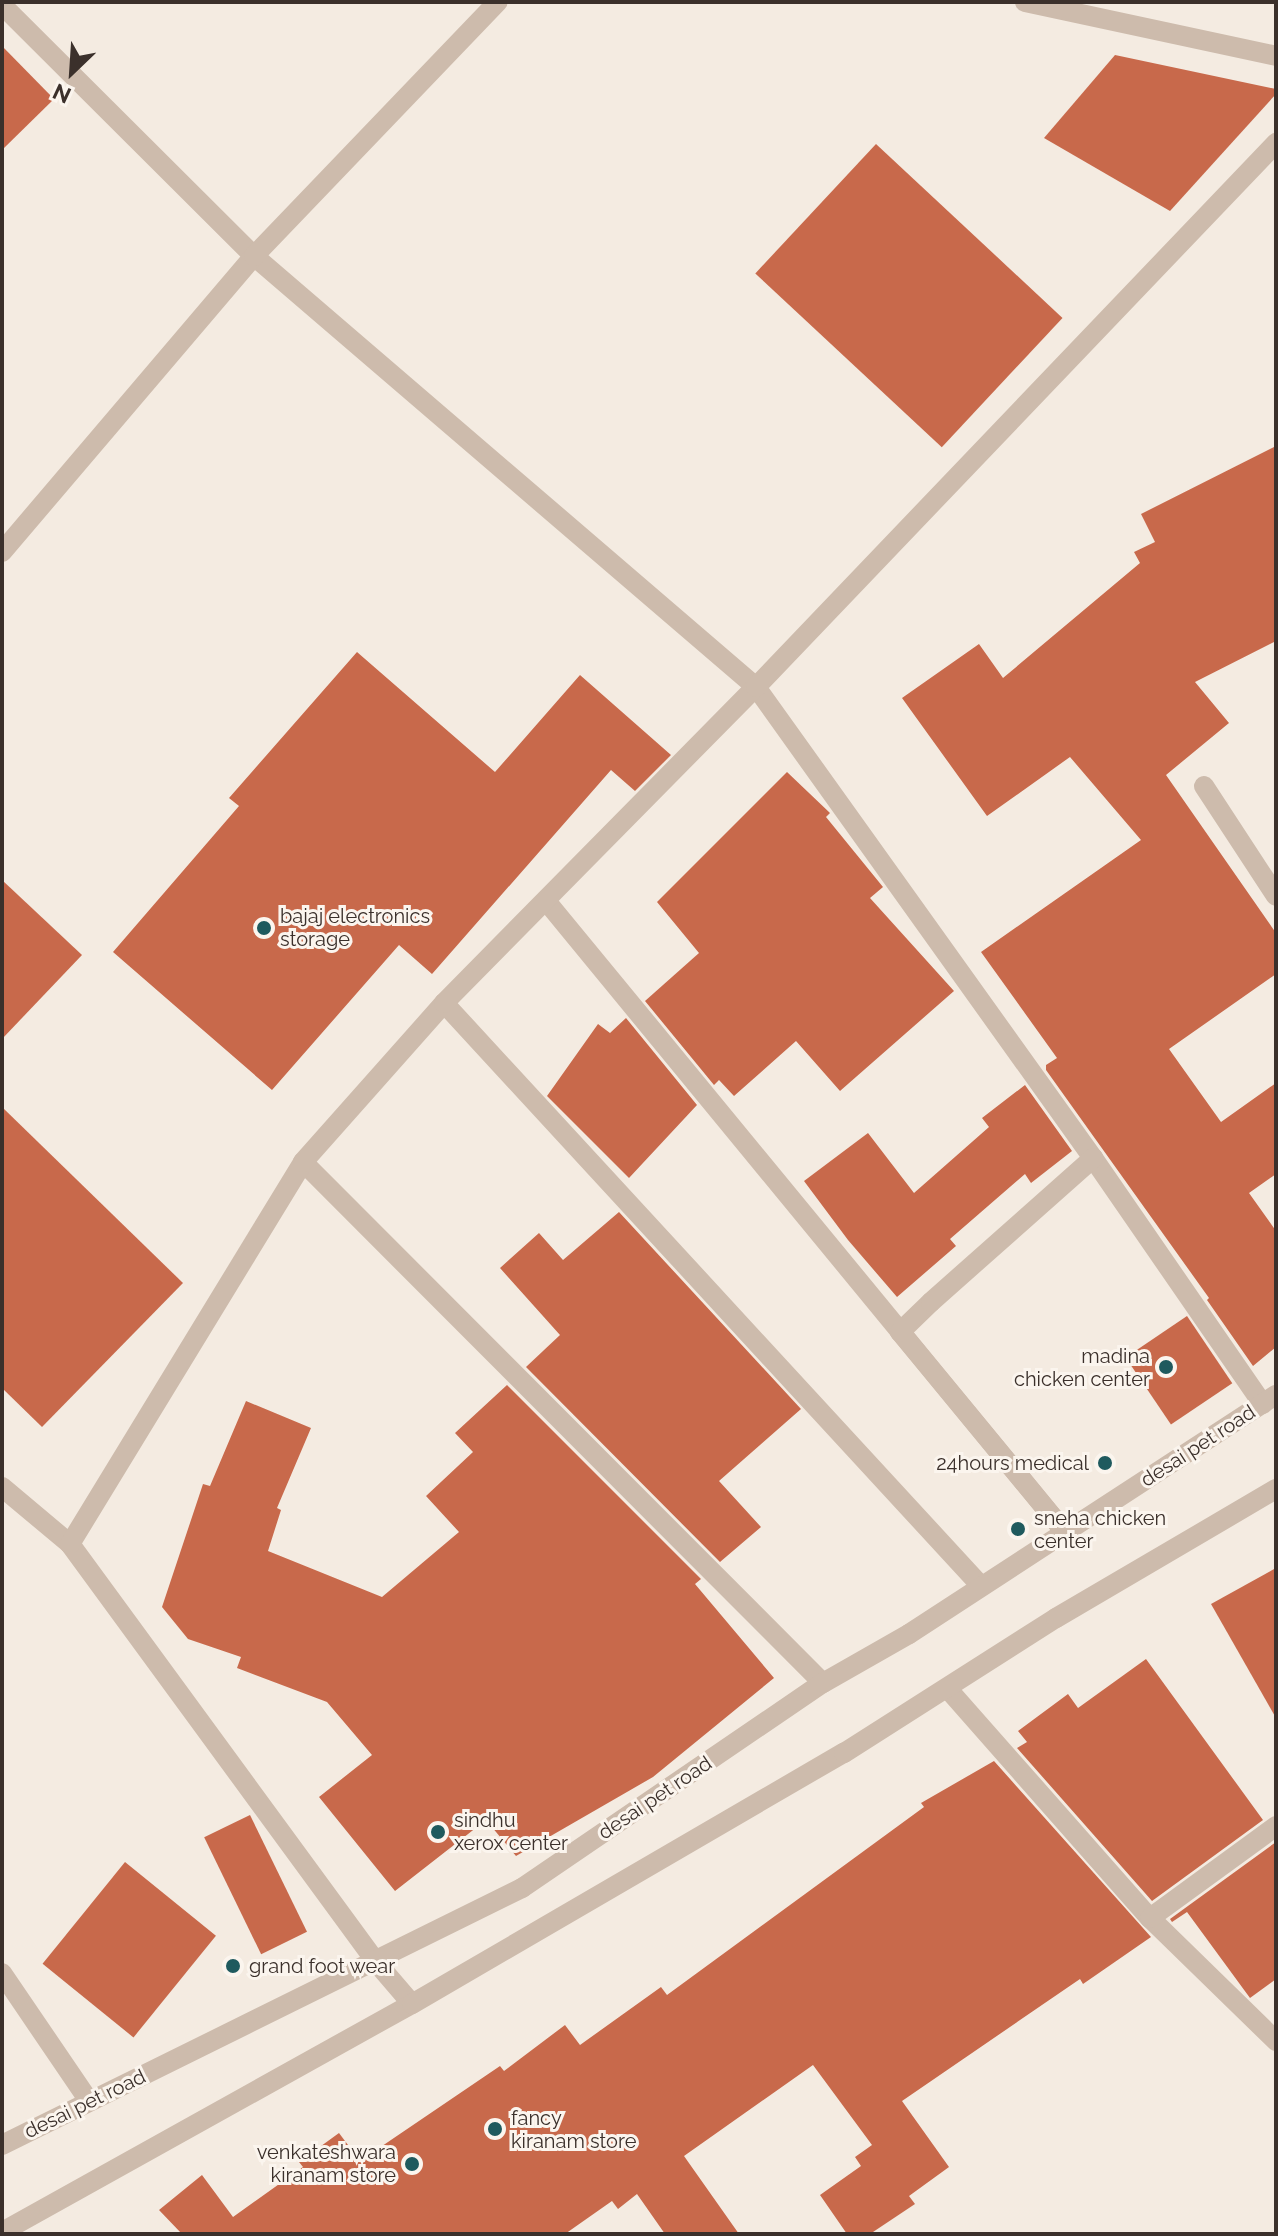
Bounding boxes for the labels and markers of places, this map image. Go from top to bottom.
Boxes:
place label: bajaj electronics storage [280,904,430,951]
marker: bajaj electronics storage [255,919,273,937]
place label: madina chicken center [1014,1344,1150,1391]
marker: madina chicken center [1157,1358,1175,1376]
place label: 24hours medical [936,1451,1089,1475]
marker: 24hours medical [1096,1454,1114,1472]
place label: sneha chicken center [1034,1506,1166,1553]
marker: sneha chicken center [1009,1520,1027,1538]
place label: sindhu xerox center [454,1808,568,1855]
marker: sindhu xerox center [429,1823,447,1841]
place label: grand foot wear [249,1954,396,1978]
marker: grand foot wear [224,1957,242,1975]
place label: fancy kiranam store [511,2106,636,2153]
marker: fancy kiranam store [486,2120,504,2138]
place label: venkateshwara kiranam store [257,2140,396,2187]
marker: venkateshwara kiranam store [403,2155,421,2173]

